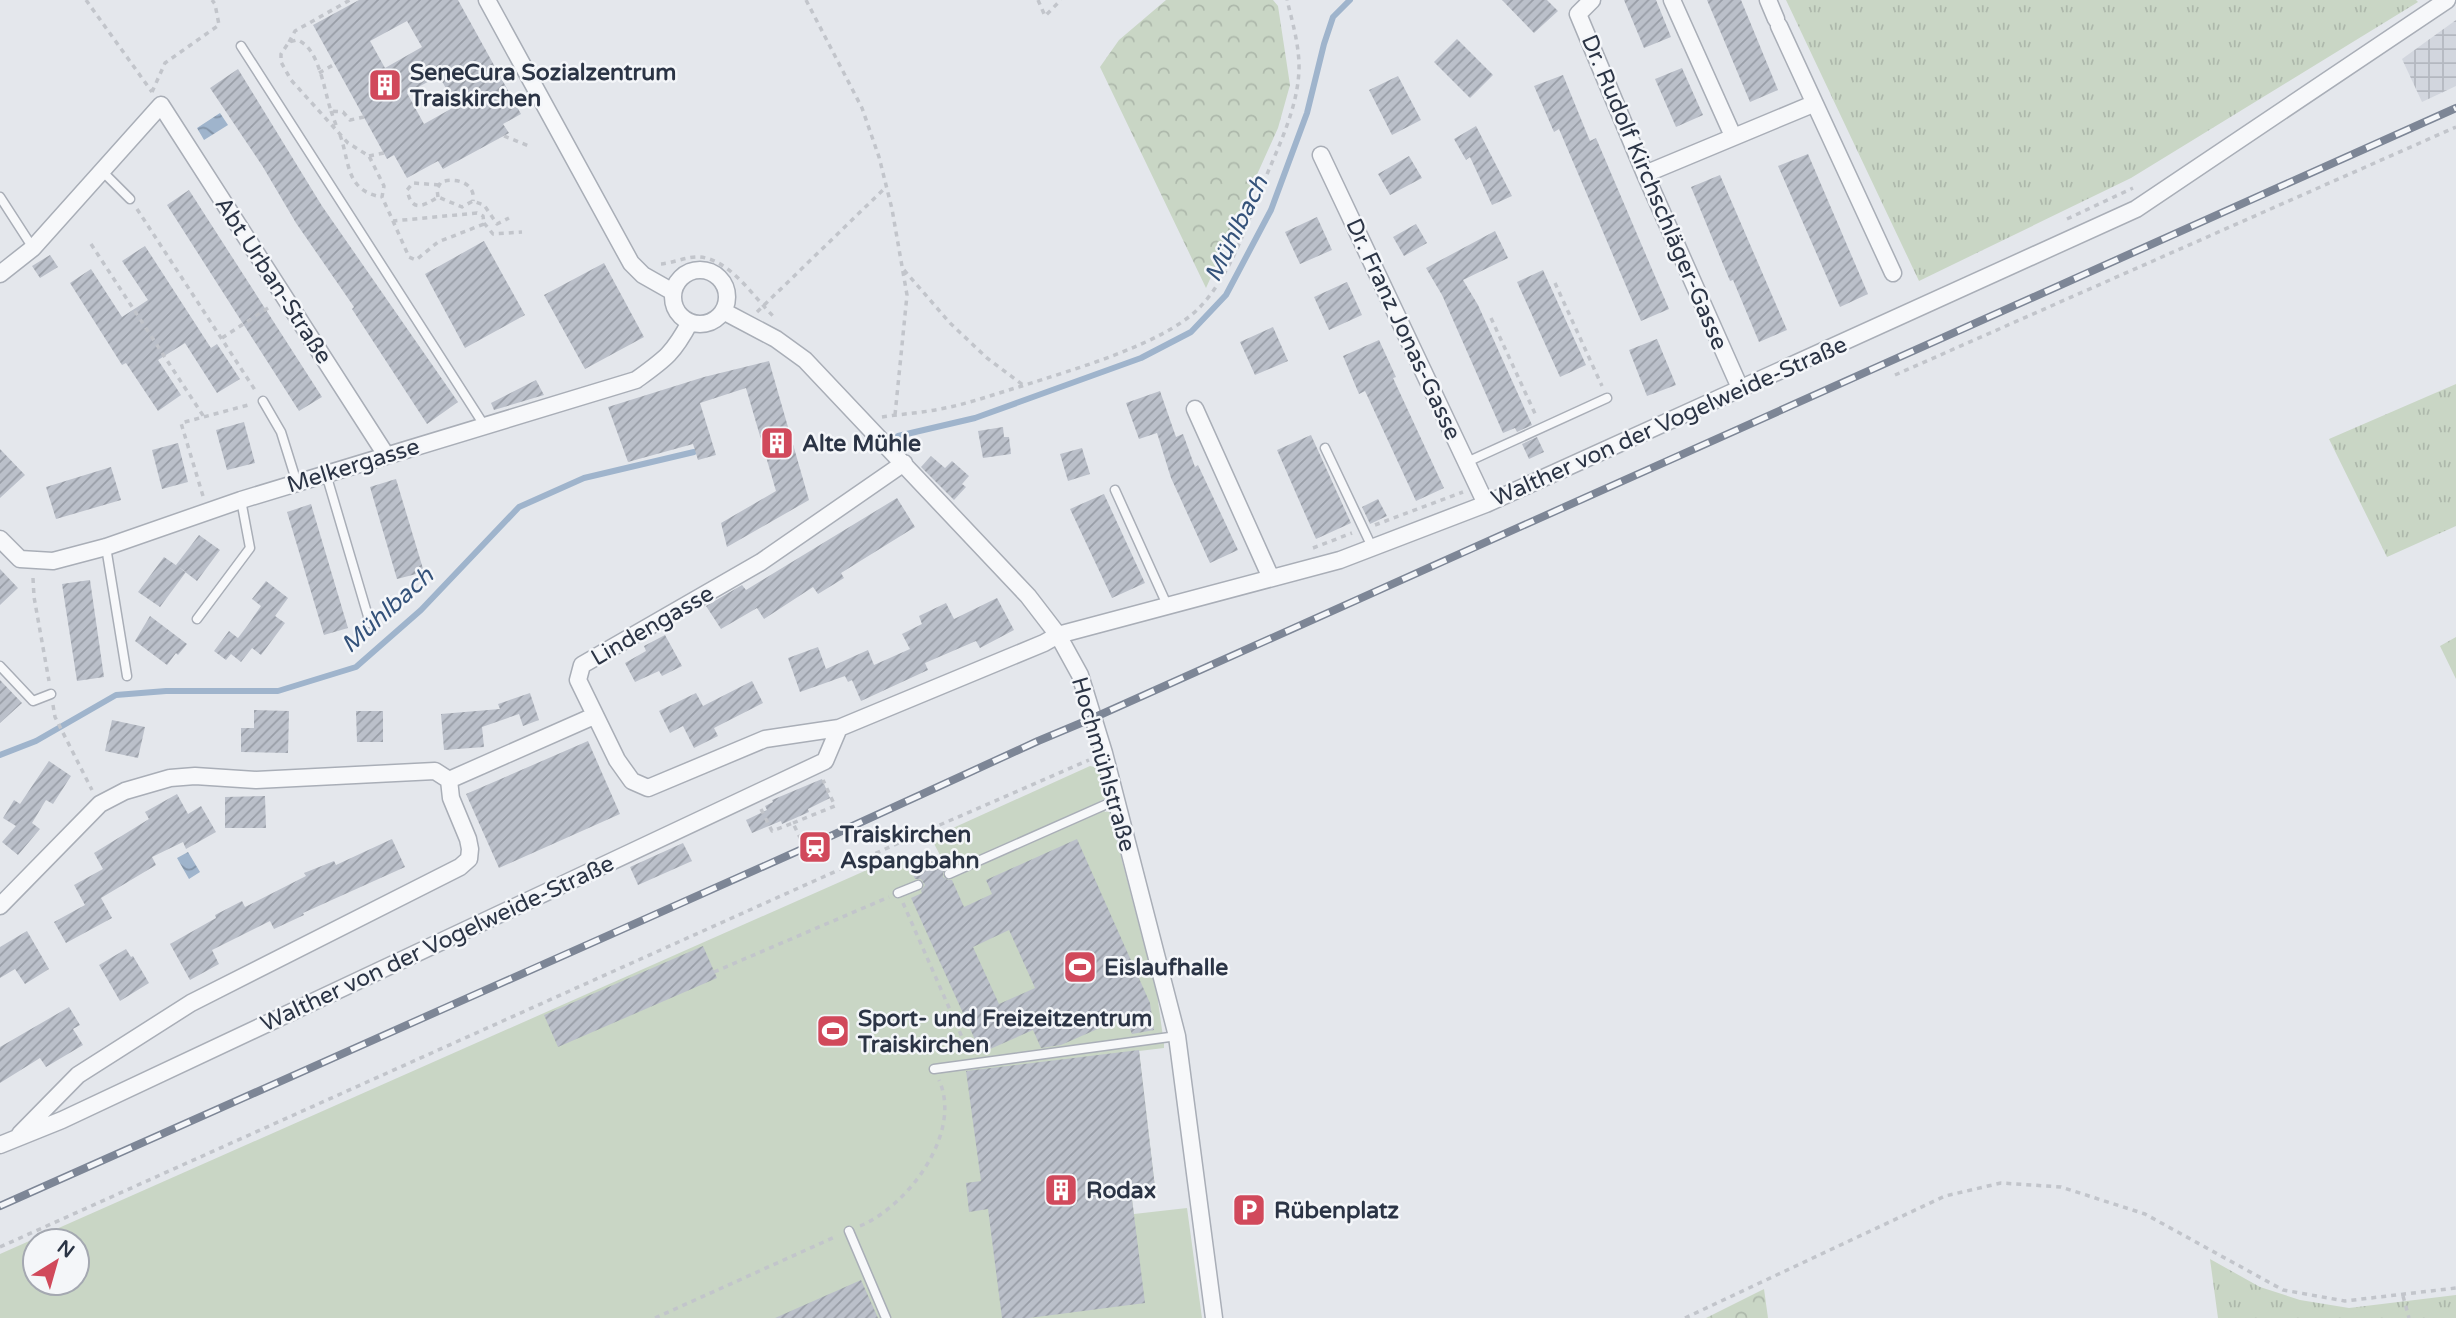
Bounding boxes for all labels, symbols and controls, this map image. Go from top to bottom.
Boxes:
street label: Dr. Rudolf Kirchschläger-Gasse [1575,31,1733,354]
place label: SeneCura Sozialzentrum Traiskirchen [409,59,676,113]
building icon: SeneCura Sozialzentrum Traiskirchen [366,66,404,104]
water label: Mühlbach [1198,170,1275,287]
street label: Abt Urban-Straße [209,192,338,369]
street label: Dr. Franz Jonas-Gasse [1339,214,1467,445]
street label: Walther von der Vogelweide-Straße [1487,331,1852,513]
building icon: Alte Mühle [758,424,796,462]
place label: Alte Mühle [802,430,921,458]
street label: Melkergasse [284,433,423,499]
water label: Mühlbach [335,560,440,659]
street label: Lindengasse [586,579,719,672]
street label: Hochmühlstraße [1065,674,1141,855]
place label: Traiskirchen Aspangbahn [839,821,980,875]
station icon: Traiskirchen Aspangbahn [796,828,834,866]
street label: Walther von der Vogelweide-Straße [256,850,618,1038]
sports icon: Eislaufhalle [1061,948,1099,986]
place label: Eislaufhalle [1104,954,1228,982]
place label: Sport- und Freizeitzentrum Traiskirchen [857,1005,1152,1059]
sports icon: Sport- und Freizeitzentrum Traiskirchen [814,1012,852,1050]
building icon: Rodax [1042,1171,1080,1209]
place label: Rodax [1086,1177,1156,1205]
parking icon: Rübenplatz [1230,1191,1268,1229]
place label: Rübenplatz [1274,1197,1399,1225]
north arrow [21,1227,91,1297]
text: N [53,1236,78,1263]

